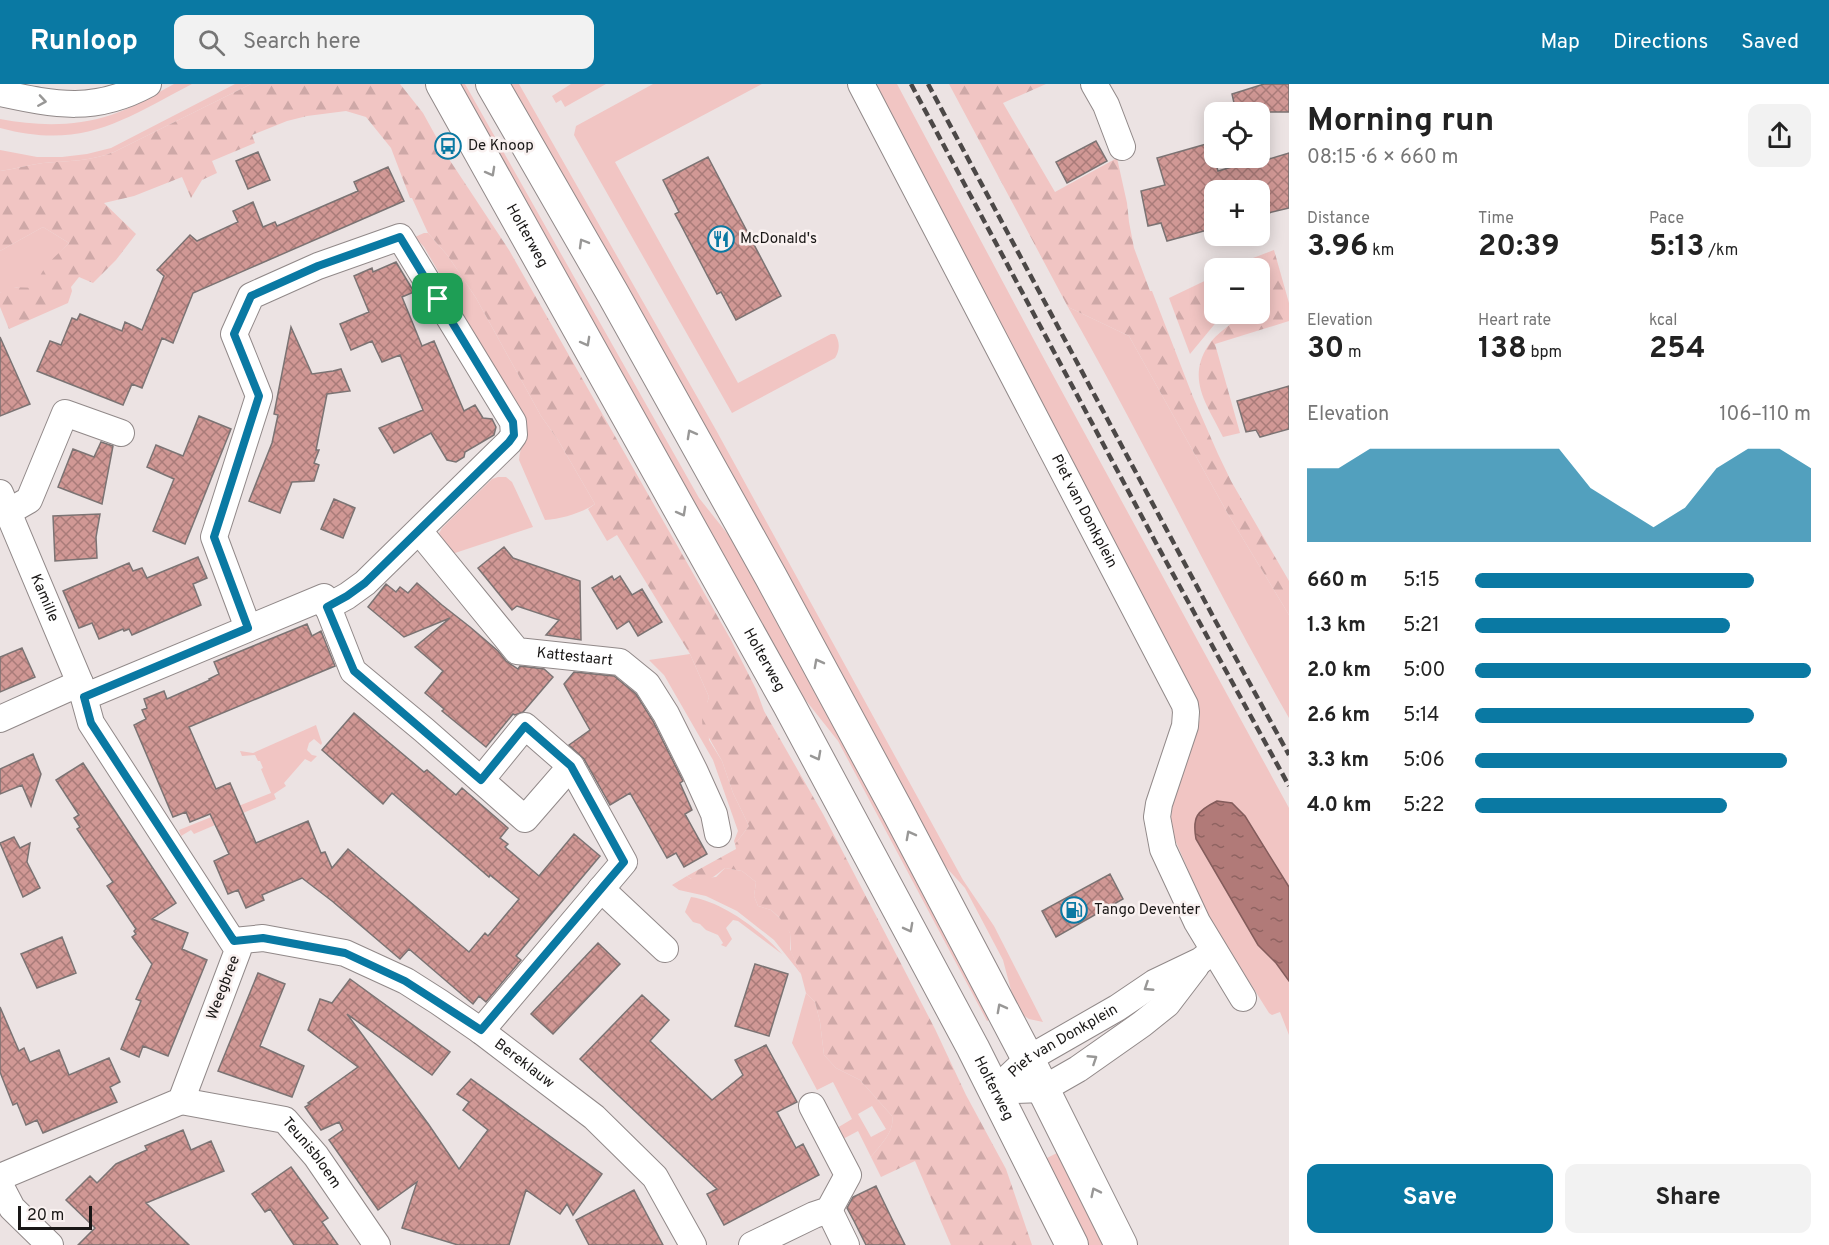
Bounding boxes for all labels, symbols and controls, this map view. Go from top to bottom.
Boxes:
search box [174,15,594,69]
text: Runloop [30,24,138,60]
icon: search [195,26,228,59]
text: Search here [243,29,361,56]
text: Map [1540,29,1580,56]
text: Directions [1613,29,1708,56]
text: Saved [1741,29,1799,56]
one-way arrow [37,95,47,107]
text: Morning run [1307,101,1494,143]
map controls [1204,102,1270,324]
button: locate [1204,102,1270,168]
button: share [1748,104,1811,167]
bus stop icon: De Knoop [433,131,463,161]
place label: De Knoop [468,137,534,156]
text: 08:15 · 6 × 660 m [1307,145,1458,171]
one-way arrow [483,166,495,176]
button: + [1204,180,1270,246]
street label: Holterweg [502,201,552,271]
text: Distance [1307,209,1370,229]
text: Time [1478,209,1514,229]
text: Pace [1649,209,1684,229]
restaurant icon: McDonald's [706,224,736,254]
text: 3.96 [1307,229,1368,266]
text: 20:39 [1478,229,1560,266]
text: 5:13 [1649,229,1705,266]
place label: McDonald's [740,230,817,249]
one-way arrow [579,239,590,249]
text: km [1368,241,1394,261]
text: /km [1705,241,1738,261]
button: − [1204,258,1270,324]
pin [412,273,463,324]
icon: arrive [421,282,454,315]
text: Elevation [1307,311,1373,331]
text: Heart rate [1478,311,1551,331]
text: kcal [1649,311,1677,331]
text: 30 [1307,331,1344,368]
text: 138 [1478,331,1527,368]
text: 254 [1649,331,1706,368]
one-way arrow [579,336,590,346]
text: m [1344,343,1362,363]
text: bpm [1527,343,1562,363]
text: Elevation [1307,402,1389,428]
text: 106–110 m [1719,402,1811,428]
one-way arrow [687,429,698,440]
street label: Piet van Donkplein [1046,451,1121,571]
one-way arrow [675,506,686,516]
text: 660 m [1307,568,1367,594]
text: 5:15 [1403,568,1440,594]
street label: Kamille [26,571,63,625]
text: 1.3 km [1307,613,1366,639]
text: 5:21 [1403,613,1440,639]
street label: Holterweg [739,625,789,695]
street label: Kattestaart [536,644,614,671]
text: 2.0 km [1307,658,1371,684]
text: 5:00 [1403,658,1445,684]
one-way arrow [814,659,825,670]
text: 2.6 km [1307,703,1370,729]
text: 5:14 [1403,703,1439,729]
text: 3.3 km [1307,748,1369,774]
text: 5:06 [1403,748,1445,774]
one-way arrow [810,750,821,760]
text: 4.0 km [1307,793,1372,819]
text: 5:22 [1403,793,1444,819]
one-way arrow [906,831,917,841]
fuel station icon: Tango Deventer [1059,895,1089,925]
place label: Tango Deventer [1094,901,1200,920]
one-way arrow [902,922,913,932]
street label: Weegbree [203,953,245,1023]
one-way arrow [1144,980,1154,992]
street label: Piet van Donkplein [1004,1000,1121,1082]
one-way arrow [997,1003,1008,1014]
street label: Bereklauw [490,1035,558,1093]
street label: Holterweg [969,1053,1018,1124]
one-way arrow [1087,1055,1098,1066]
street label: Teunisbloem [278,1114,345,1192]
button: Save [1307,1164,1553,1233]
button: Share [1565,1164,1811,1233]
one-way arrow [1091,1188,1103,1199]
scale bar [18,1203,92,1230]
text: 20 m [27,1206,64,1226]

